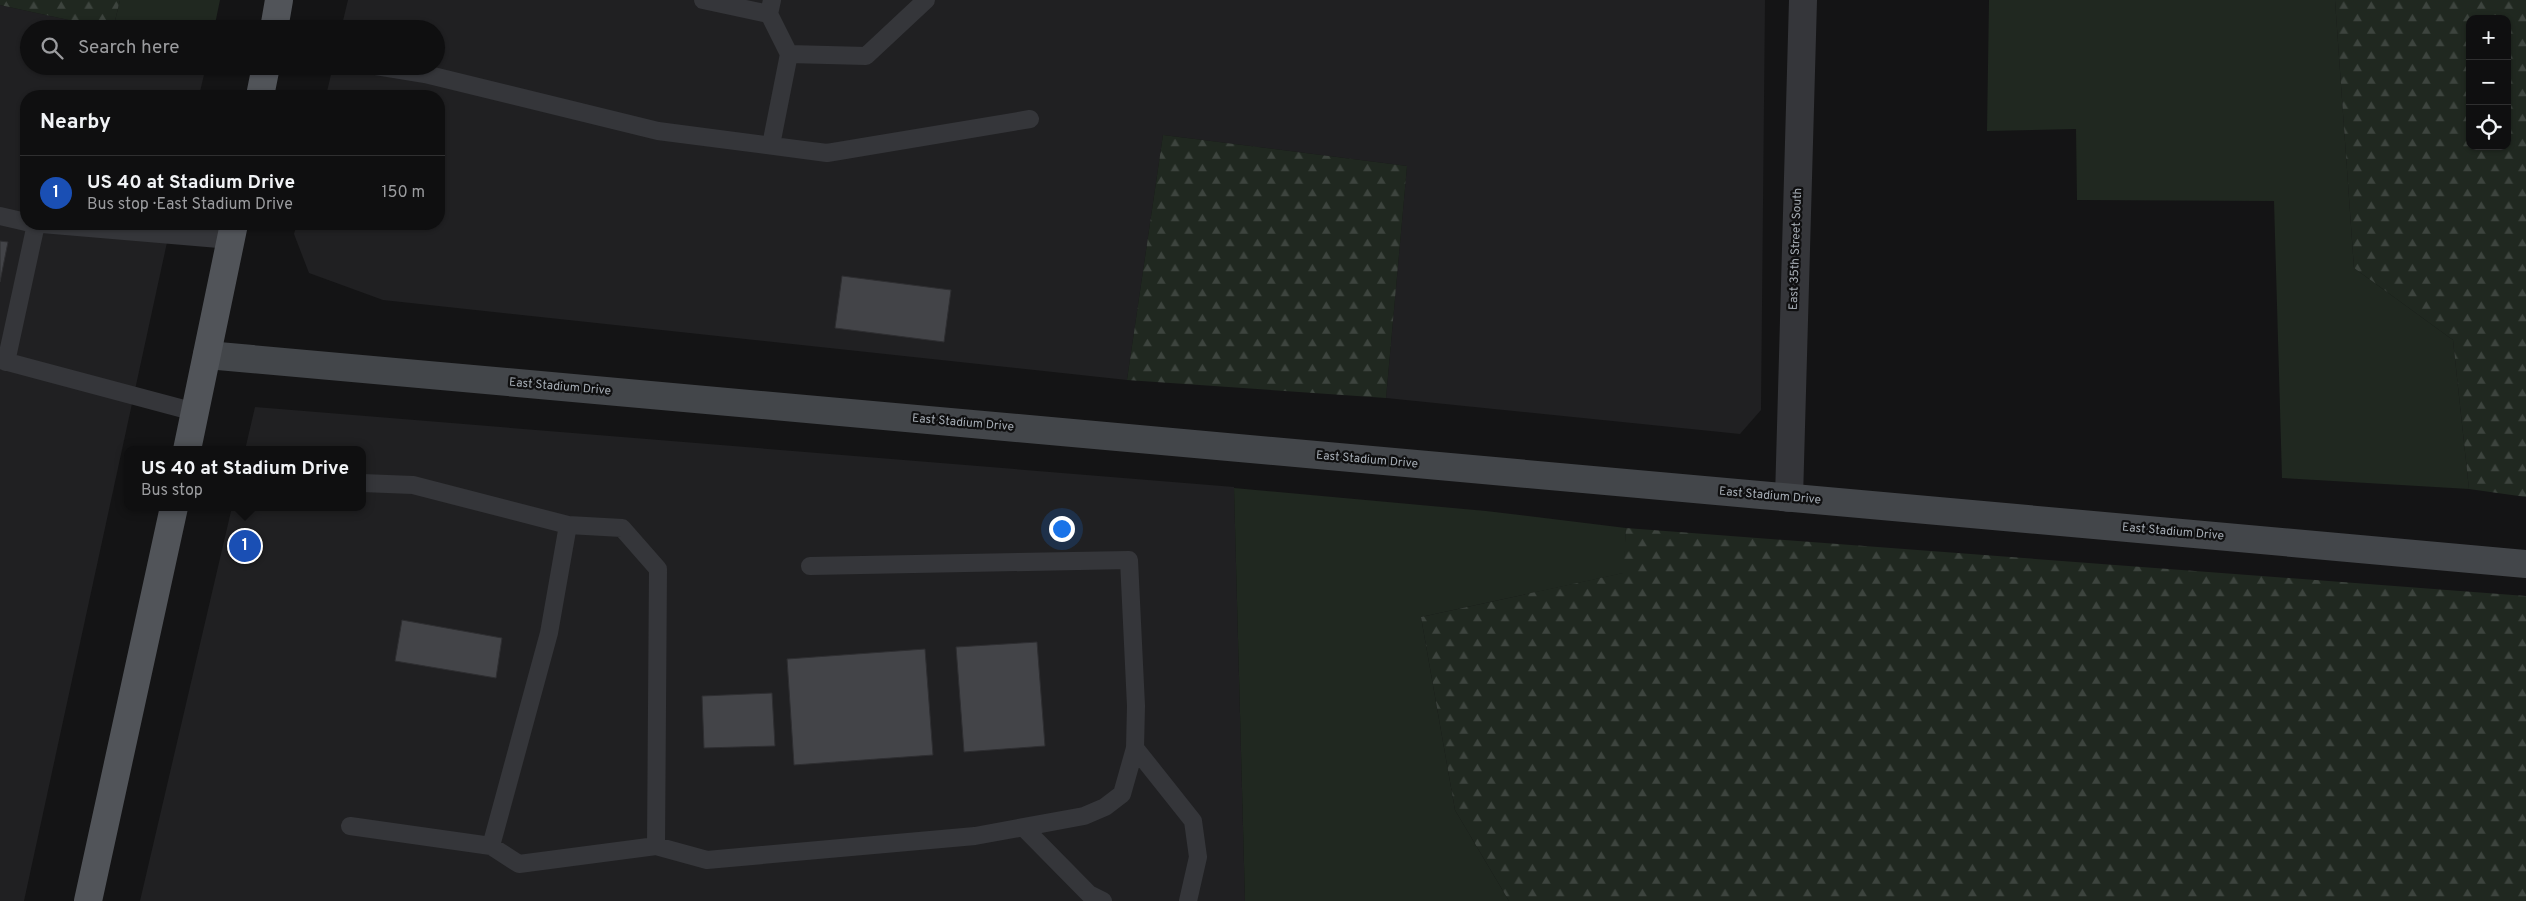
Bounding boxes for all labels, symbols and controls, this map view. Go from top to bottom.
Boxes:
map controls [2466,15,2511,150]
button: + [2466,15,2511,60]
search box [20,20,445,75]
icon: search [38,34,66,62]
text: Search here [78,36,180,60]
button: − [2466,60,2511,105]
button: locate [2466,105,2511,150]
text: Nearby [40,109,111,136]
text: US 40 at Stadium Drive [87,171,295,195]
text: 1 [53,183,59,203]
text: 150 m [382,183,425,203]
street label: East 35th Street South [1786,188,1806,310]
text: Bus stop · East Stadium Drive [87,195,293,215]
street label: East Stadium Drive [508,375,612,399]
street label: East Stadium Drive [911,411,1015,435]
popup [124,446,366,511]
street label: East Stadium Drive [1315,448,1419,472]
text: US 40 at Stadium Drive [141,457,349,481]
text: Bus stop [141,481,203,501]
street label: East Stadium Drive [1718,484,1822,508]
your location [1049,516,1075,542]
street label: East Stadium Drive [2121,520,2225,544]
pin: 1 [229,527,261,565]

